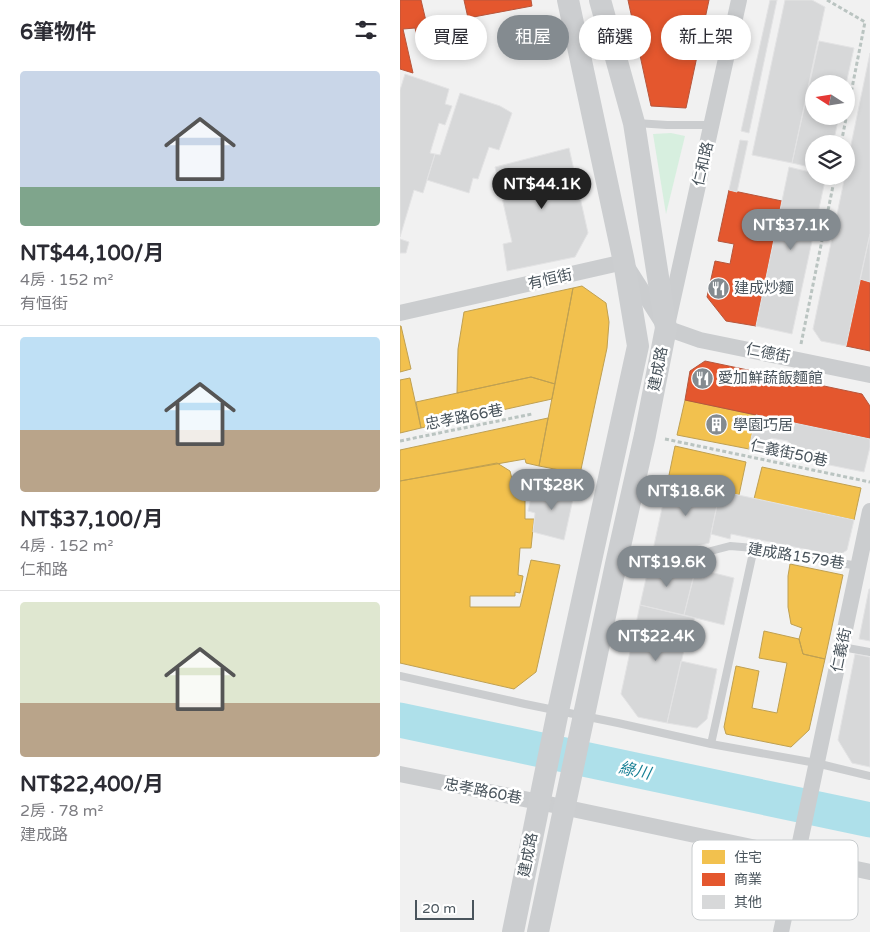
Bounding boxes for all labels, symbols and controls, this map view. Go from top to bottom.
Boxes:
chip: 買屋 [415,15,487,60]
chip: 租屋 [497,15,569,60]
chip: 篩選 [579,15,651,60]
chip: 新上架 [661,15,751,60]
icon: filters [352,16,380,44]
text: 6筆物件 [20,20,96,45]
north arrow [805,75,855,125]
map controls [805,75,855,185]
icon: home [155,104,245,194]
button: layers [805,135,855,185]
street label: 仁和路 [689,140,717,188]
pin: NT$44.1K [490,168,594,210]
text: NT$44.1K [503,174,581,194]
pin: NT$37.1K [739,208,843,251]
text: NT$37.1K [753,215,829,235]
text: NT$44,100/月 [20,241,164,266]
street label: 有恒街 [526,265,574,293]
text: 4房 · 152 m² [20,270,113,290]
restaurant icon: 建成炒麵 [706,276,730,300]
place label: 建成炒麵 [734,279,794,297]
text: 有恒街 [20,294,68,314]
street label: 仁德街 [744,340,792,366]
street label: 建成路 [645,345,671,393]
restaurant icon: 愛加鮮蔬飯麵館 [690,366,714,390]
icon: home [155,369,245,459]
place label: 愛加鮮蔬飯麵館 [718,369,823,387]
street label: 忠孝路66巷 [424,401,504,433]
building icon: 學園巧居 [705,413,729,437]
place label: 學園巧居 [733,416,793,434]
street label: 仁義街50巷 [749,436,829,470]
pin: NT$28K [511,468,593,511]
pin: NT$18.6K [634,474,738,517]
text: NT$28K [520,475,584,495]
text: NT$18.6K [647,481,725,501]
text: NT$37,100/月 [20,507,163,532]
text: 4房 · 152 m² [20,536,113,556]
street label: 建成路1579巷 [746,539,846,573]
pin: NT$19.6K [615,546,719,588]
text: NT$19.6K [628,552,706,572]
text: 仁和路 [20,560,68,580]
pin: NT$22.4K [604,620,708,662]
text: NT$22.4K [617,626,695,646]
street label: 仁義街 [828,626,854,674]
icon: home [155,634,245,724]
water label: 綠川 [617,758,654,785]
text: NT$22,400/月 [20,772,164,797]
street label: 忠孝路60巷 [443,775,523,807]
text: 2房 · 78 m² [20,801,103,821]
text: 建成路 [20,825,68,845]
street label: 建成路 [515,831,541,879]
legend [692,840,858,920]
text: 住宅 [734,849,762,866]
text: 商業 [734,871,762,888]
text: 其他 [734,894,762,911]
scale bar [415,897,474,920]
text: 20 m [422,900,456,917]

